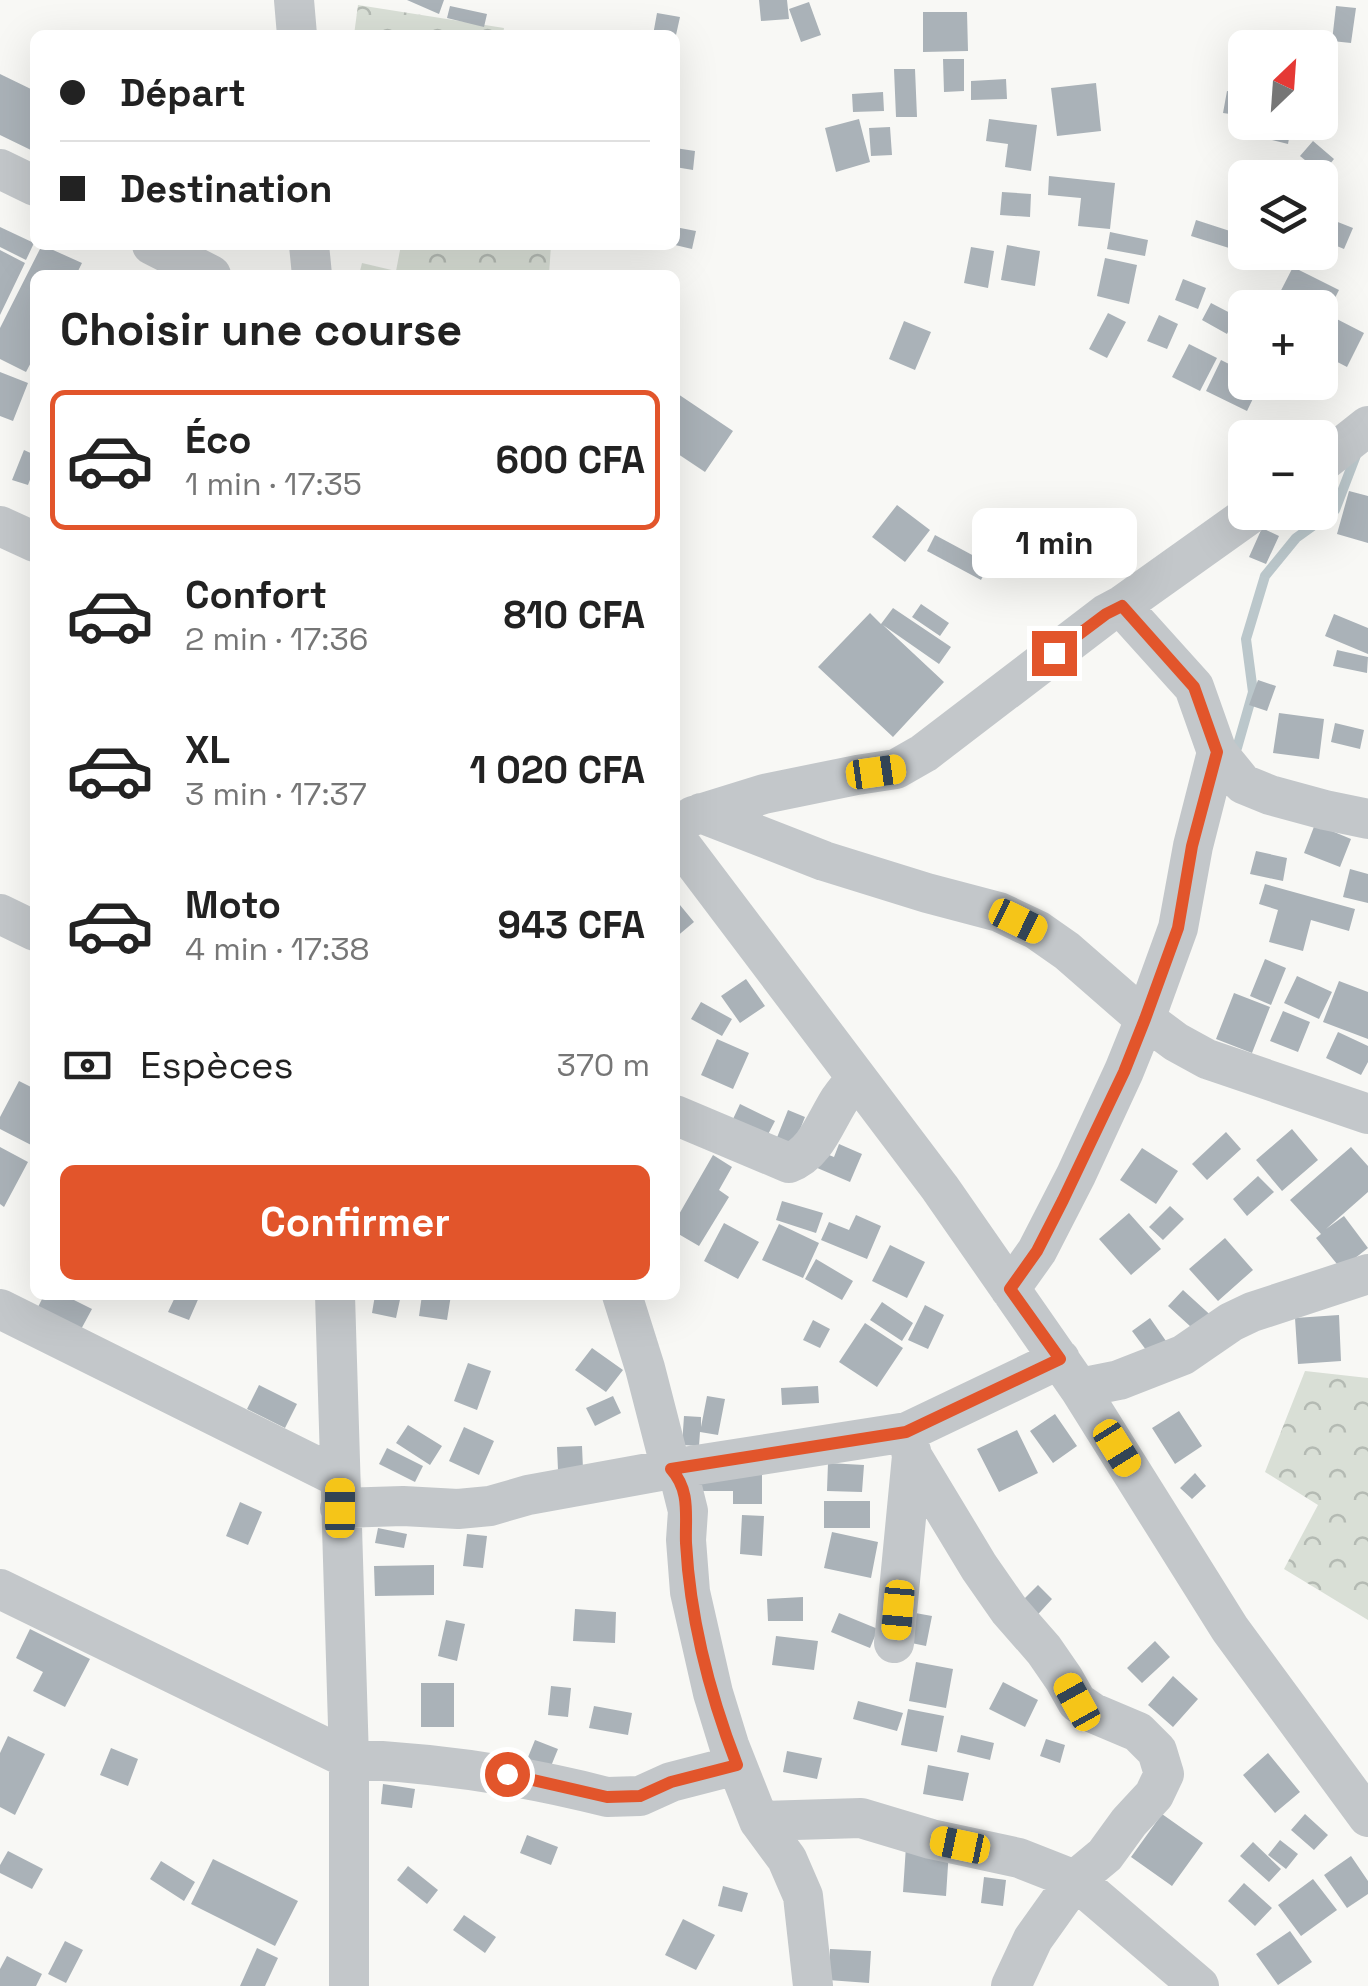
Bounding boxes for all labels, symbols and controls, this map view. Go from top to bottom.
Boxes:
north arrow [1228,30,1338,140]
map controls [1228,30,1338,530]
text: Départ [120,69,246,117]
button: layers [1228,160,1338,270]
text: Destination [120,165,332,213]
button: + [1228,290,1338,400]
text: Choisir une course [60,301,462,358]
icon: car [65,415,155,505]
text: Éco [185,416,252,464]
button: − [1228,420,1338,530]
text: 600 CFA [495,436,645,484]
text: 1 min · 17:35 [185,464,362,504]
callout: 1 min [972,508,1136,578]
text: 1 min [1015,523,1094,563]
icon: car [65,570,155,660]
text: Confort [185,571,327,619]
text: 810 CFA [504,591,645,639]
text: 2 min · 17:36 [185,619,368,659]
route end [1032,631,1077,676]
icon: car [65,725,155,815]
text: XL [185,726,230,774]
text: 1 020 CFA [470,746,645,794]
car [844,753,908,791]
text: 3 min · 17:37 [185,774,367,814]
icon: car [65,880,155,970]
text: Moto [185,881,281,929]
car [984,894,1052,948]
text: 943 CFA [497,901,645,949]
text: 4 min · 17:38 [185,929,369,969]
icon: cash [60,1038,115,1093]
text: Espèces [140,1041,294,1089]
text: 370 m [557,1045,650,1085]
button: Confirmer [60,1165,650,1280]
car [1088,1415,1146,1481]
car [325,1478,355,1538]
car [880,1579,916,1641]
car [1049,1668,1105,1736]
route start [485,1752,530,1797]
car [928,1824,992,1866]

